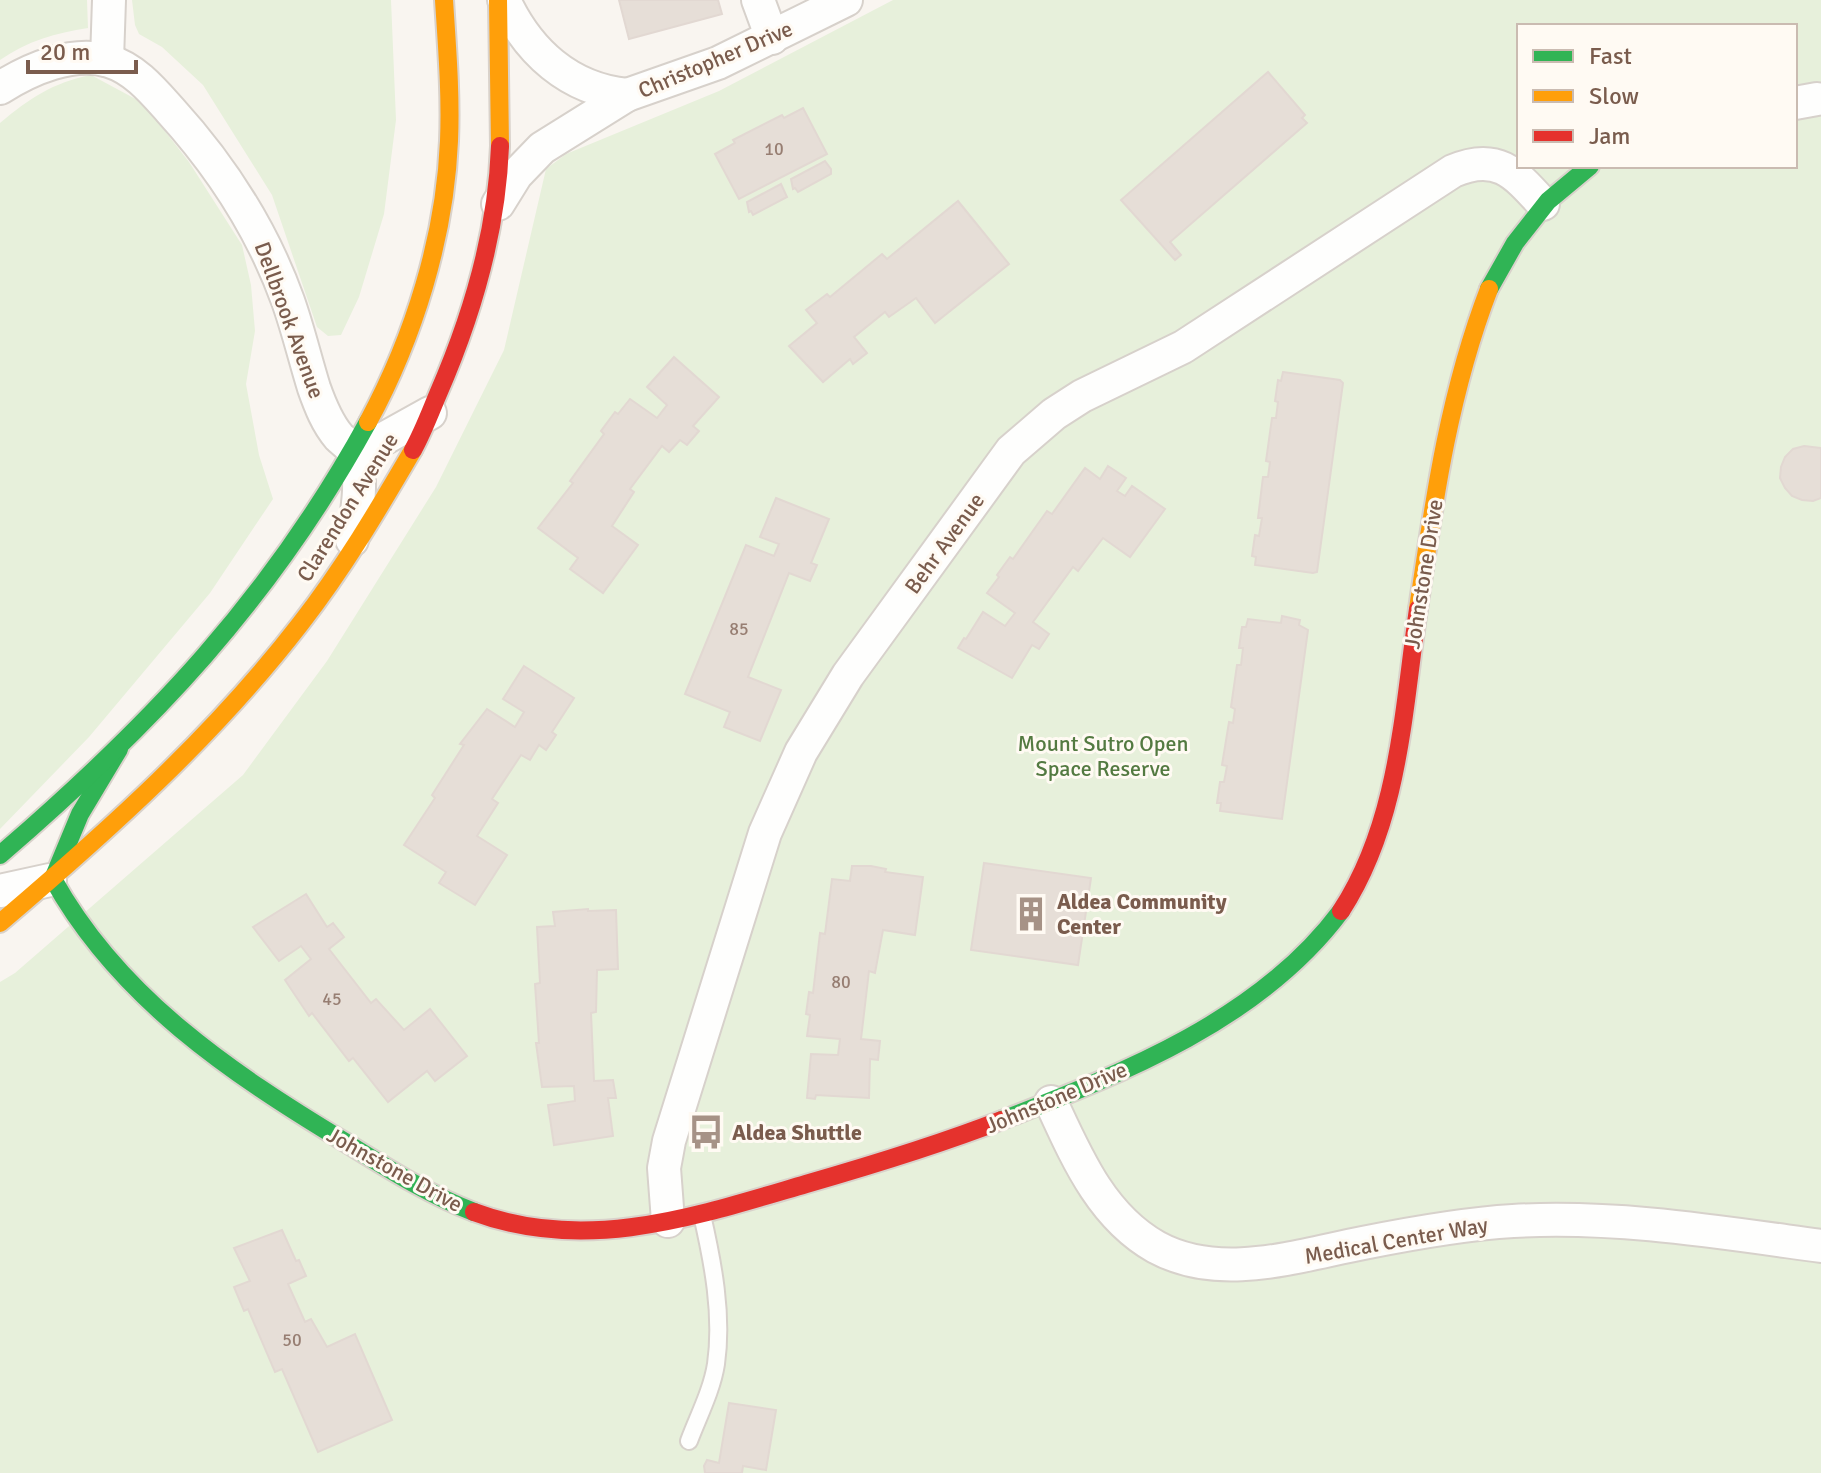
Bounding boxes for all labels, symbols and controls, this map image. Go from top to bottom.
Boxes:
street label: Christopher Drive [634,15,796,104]
scale bar [28,24,136,74]
legend [1517,24,1797,168]
text: 20 m [40,37,90,67]
text: Fast [1589,41,1632,71]
text: Slow [1589,81,1639,111]
text: Jam [1589,121,1630,151]
house number: 10 [764,138,784,160]
street label: Dellbrook Avenue [249,238,330,402]
street label: Clarendon Avenue [291,428,404,587]
street label: Behr Avenue [899,488,990,599]
street label: Johnstone Drive [1398,497,1449,651]
house number: 85 [729,618,749,640]
park label: Mount Sutro Open Space Reserve [1018,730,1188,782]
place label: Aldea Community Center [1057,888,1227,940]
building icon: Aldea Community Center [1012,895,1050,933]
house number: 80 [831,971,851,993]
house number: 45 [322,988,342,1010]
street label: Johnstone Drive [981,1056,1131,1139]
bus stop icon: Aldea Shuttle [687,1113,725,1151]
place label: Aldea Shuttle [732,1119,862,1146]
street label: Johnstone Drive [322,1121,467,1218]
street label: Medical Center Way [1302,1211,1491,1270]
house number: 50 [282,1329,302,1351]

